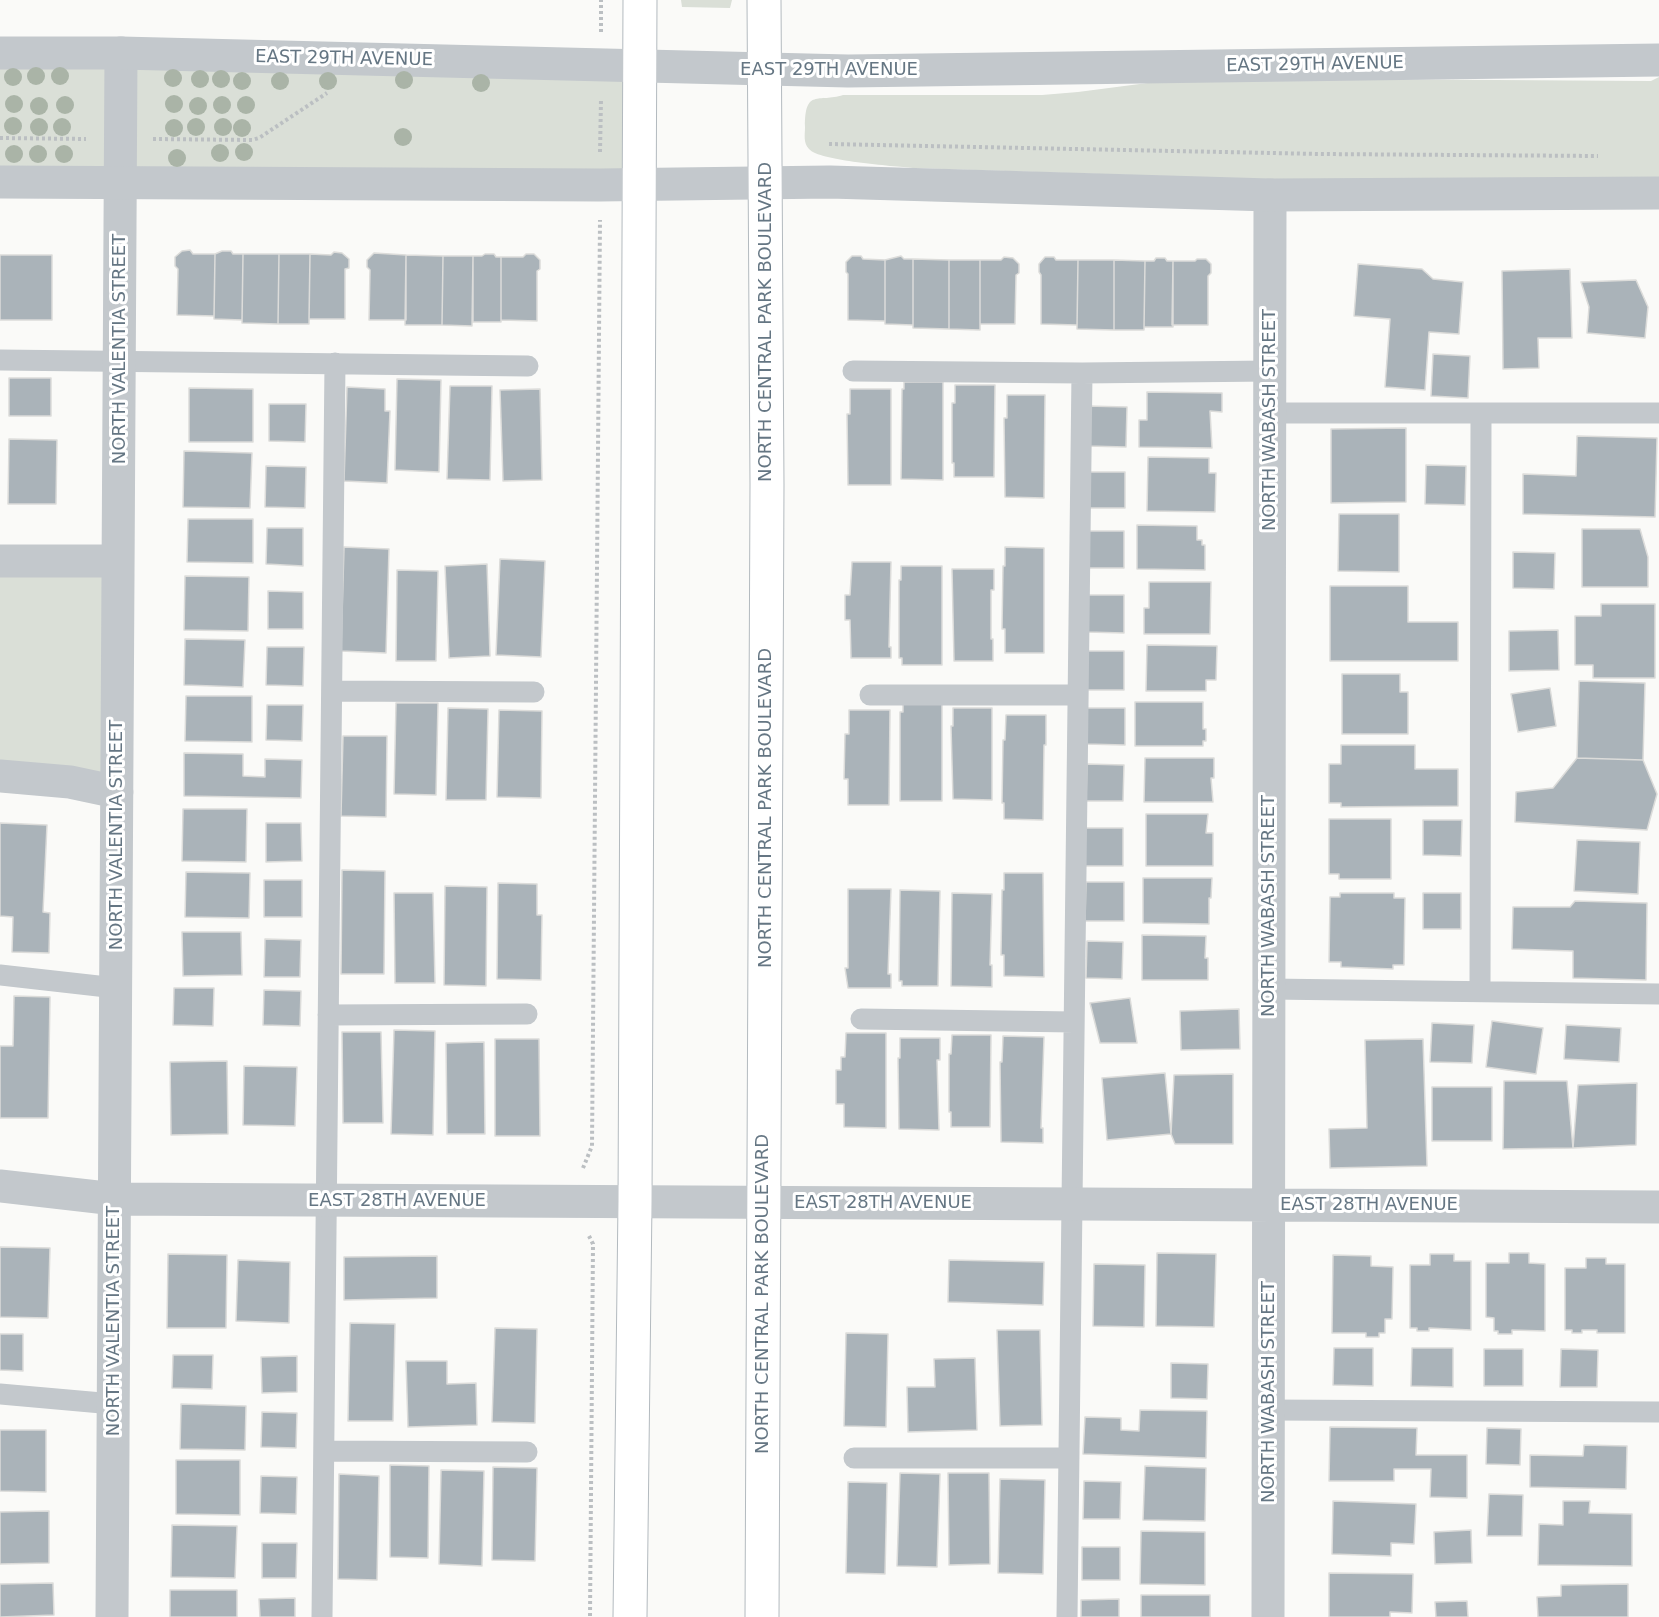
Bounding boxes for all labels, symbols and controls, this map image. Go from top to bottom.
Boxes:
street label: EAST 29TH AVENUE [255,47,433,71]
street label: EAST 29TH AVENUE [1226,53,1404,77]
street label: EAST 29TH AVENUE [740,59,918,81]
street label: NORTH CENTRAL PARK BOULEVARD [755,162,777,482]
street label: NORTH VALENTIA STREET [109,234,131,464]
street label: NORTH WABASH STREET [1259,309,1281,531]
street label: NORTH CENTRAL PARK BOULEVARD [755,648,777,968]
street label: NORTH VALENTIA STREET [106,720,128,950]
street label: NORTH WABASH STREET [1258,795,1280,1017]
street label: NORTH CENTRAL PARK BOULEVARD [752,1134,774,1454]
street label: EAST 28TH AVENUE [308,1190,486,1212]
street label: EAST 28TH AVENUE [794,1192,972,1214]
street label: EAST 28TH AVENUE [1280,1194,1458,1216]
street label: NORTH VALENTIA STREET [103,1206,125,1436]
street label: NORTH WABASH STREET [1258,1281,1280,1503]

